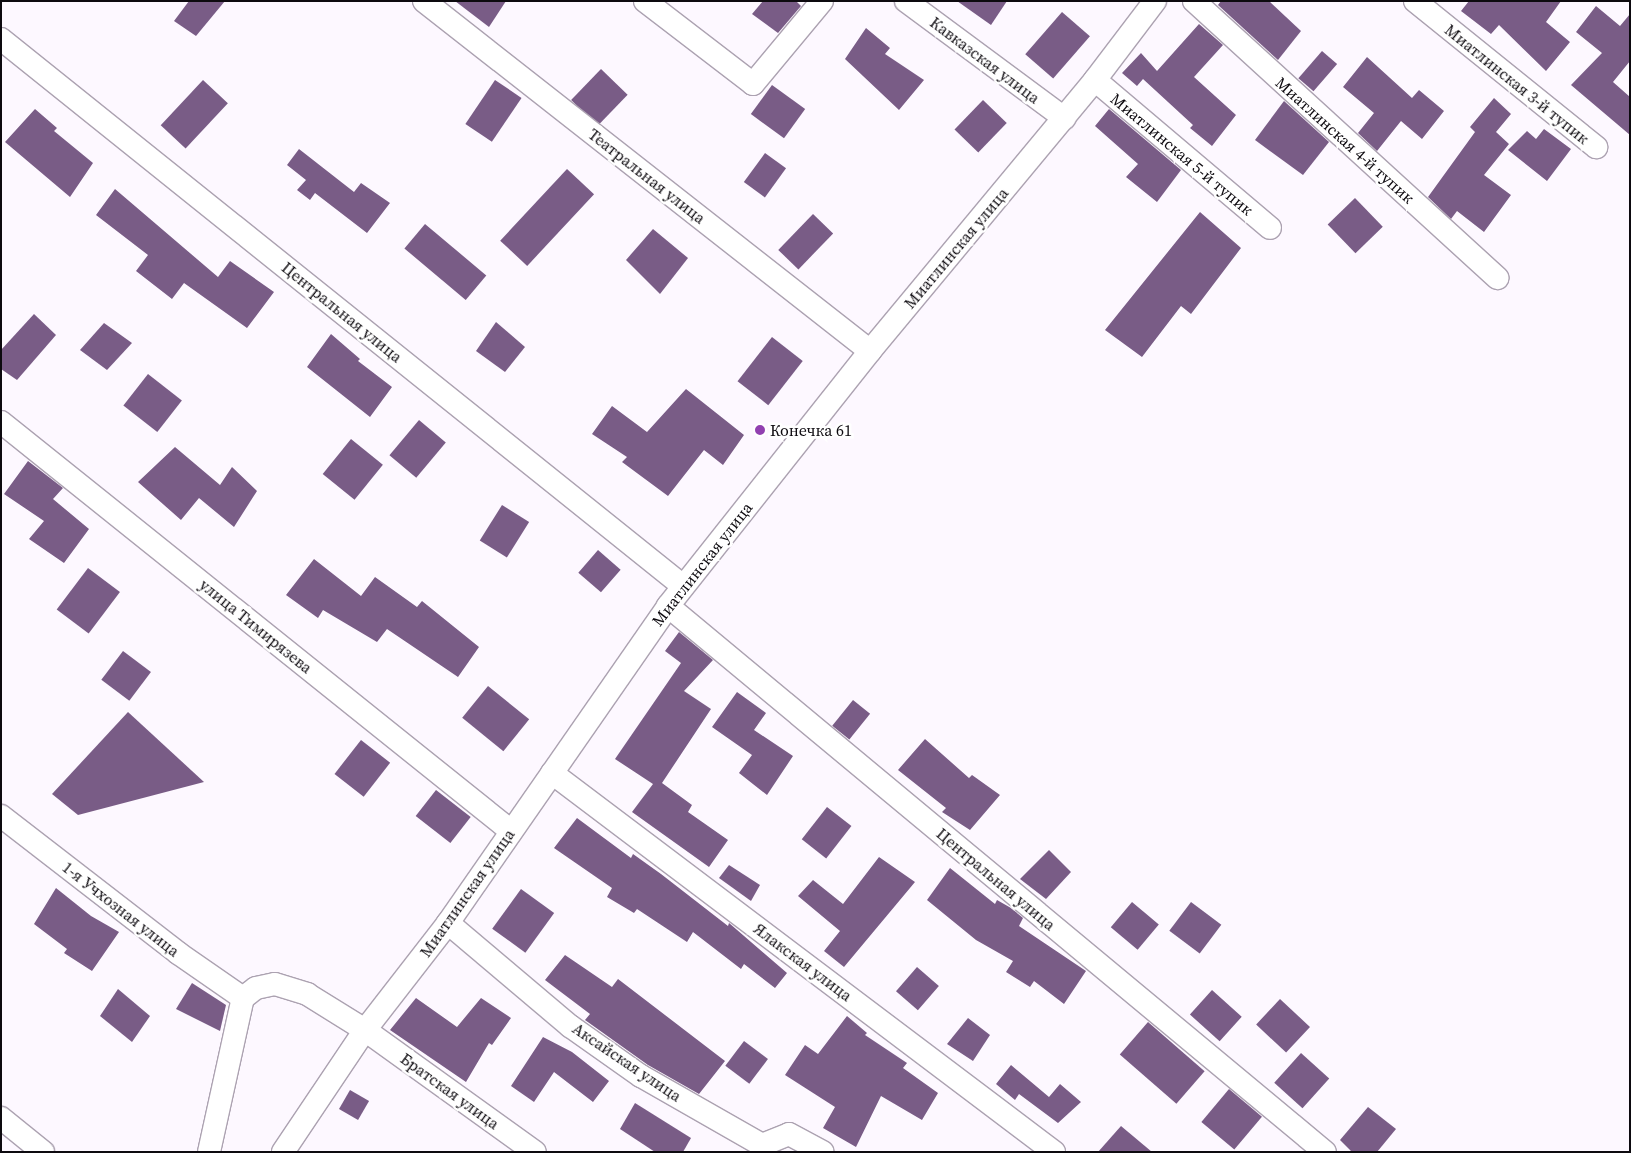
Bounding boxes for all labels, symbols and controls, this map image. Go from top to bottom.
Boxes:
street label: Кавказская улица [926,13,1044,107]
street label: Миатлинская 3-й тупик [1441,20,1593,148]
street label: Миатлинская 4-й тупик [1272,73,1418,207]
street label: Миатлинская 5-й тупик [1107,89,1257,219]
street label: Театральная улица [585,124,709,228]
street label: Миатлинская улица [900,184,1012,312]
street label: Центральная улица [278,258,406,366]
place label: Конечка 61 [770,420,852,440]
marker: Конечка 61 [754,424,766,436]
street label: Миатлинская улица [648,498,756,630]
street label: улица Тимирязева [196,575,316,677]
street label: Центральная улица [933,824,1059,934]
street label: Миатлинская улица [416,825,518,961]
street label: 1-я Учхозная улица [59,857,183,961]
street label: Ялакская улица [750,919,856,1005]
street label: Аксайская улица [569,1019,685,1105]
street label: Братская улица [397,1049,503,1133]

